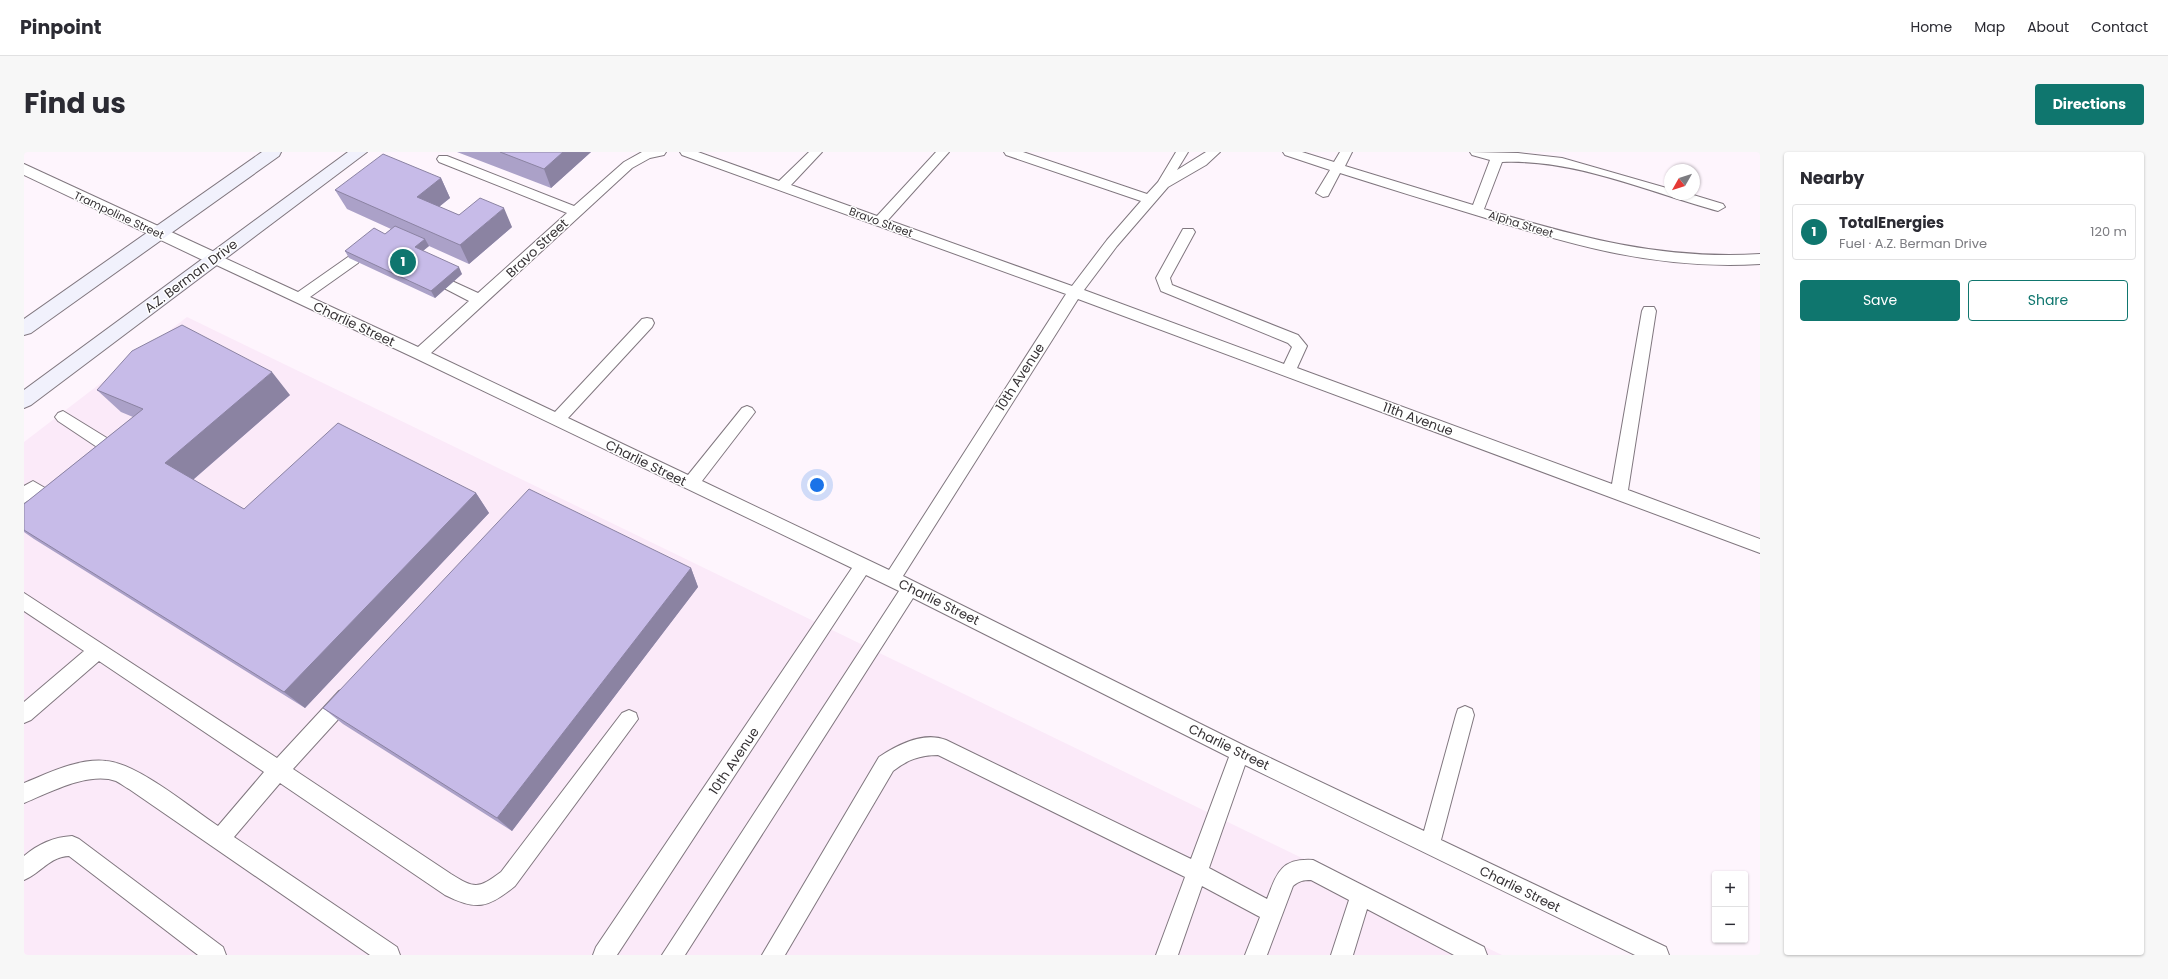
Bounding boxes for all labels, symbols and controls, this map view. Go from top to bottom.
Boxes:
text: Pinpoint [20,14,101,41]
text: Home [1910,17,1952,37]
text: Map [1974,17,2005,37]
text: About [2027,17,2069,37]
text: Contact [2091,17,2148,37]
text: Find us [24,84,126,123]
button: Directions [2035,84,2144,125]
north arrow [1664,164,1700,200]
text: Nearby [1800,166,1864,190]
street label: Trampoline Street [71,187,167,243]
street label: Bravo Street [847,203,915,241]
street label: Alpha Street [1487,207,1555,241]
text: TotalEnergies [1839,212,1944,233]
street label: Bravo Street [502,214,572,282]
text: 1 [1812,222,1816,241]
text: 120 m [2090,222,2127,241]
text: Fuel · A.Z. Berman Drive [1839,234,1987,253]
street label: A.Z. Berman Drive [140,235,242,317]
pin: 1 [390,247,416,277]
button: Save [1800,280,1960,321]
button: Share [1968,280,2128,321]
street label: Charlie Street [310,297,398,351]
street label: 10th Avenue [991,339,1049,415]
street label: 11th Avenue [1380,397,1456,441]
street label: Charlie Street [602,435,690,491]
your location [807,475,827,495]
street label: Charlie Street [895,574,983,630]
street label: Charlie Street [1185,719,1273,775]
street label: 10th Avenue [704,723,764,799]
street label: Charlie Street [1476,861,1564,917]
map controls [1712,871,1748,943]
button: + [1712,871,1748,907]
button: − [1712,907,1748,943]

